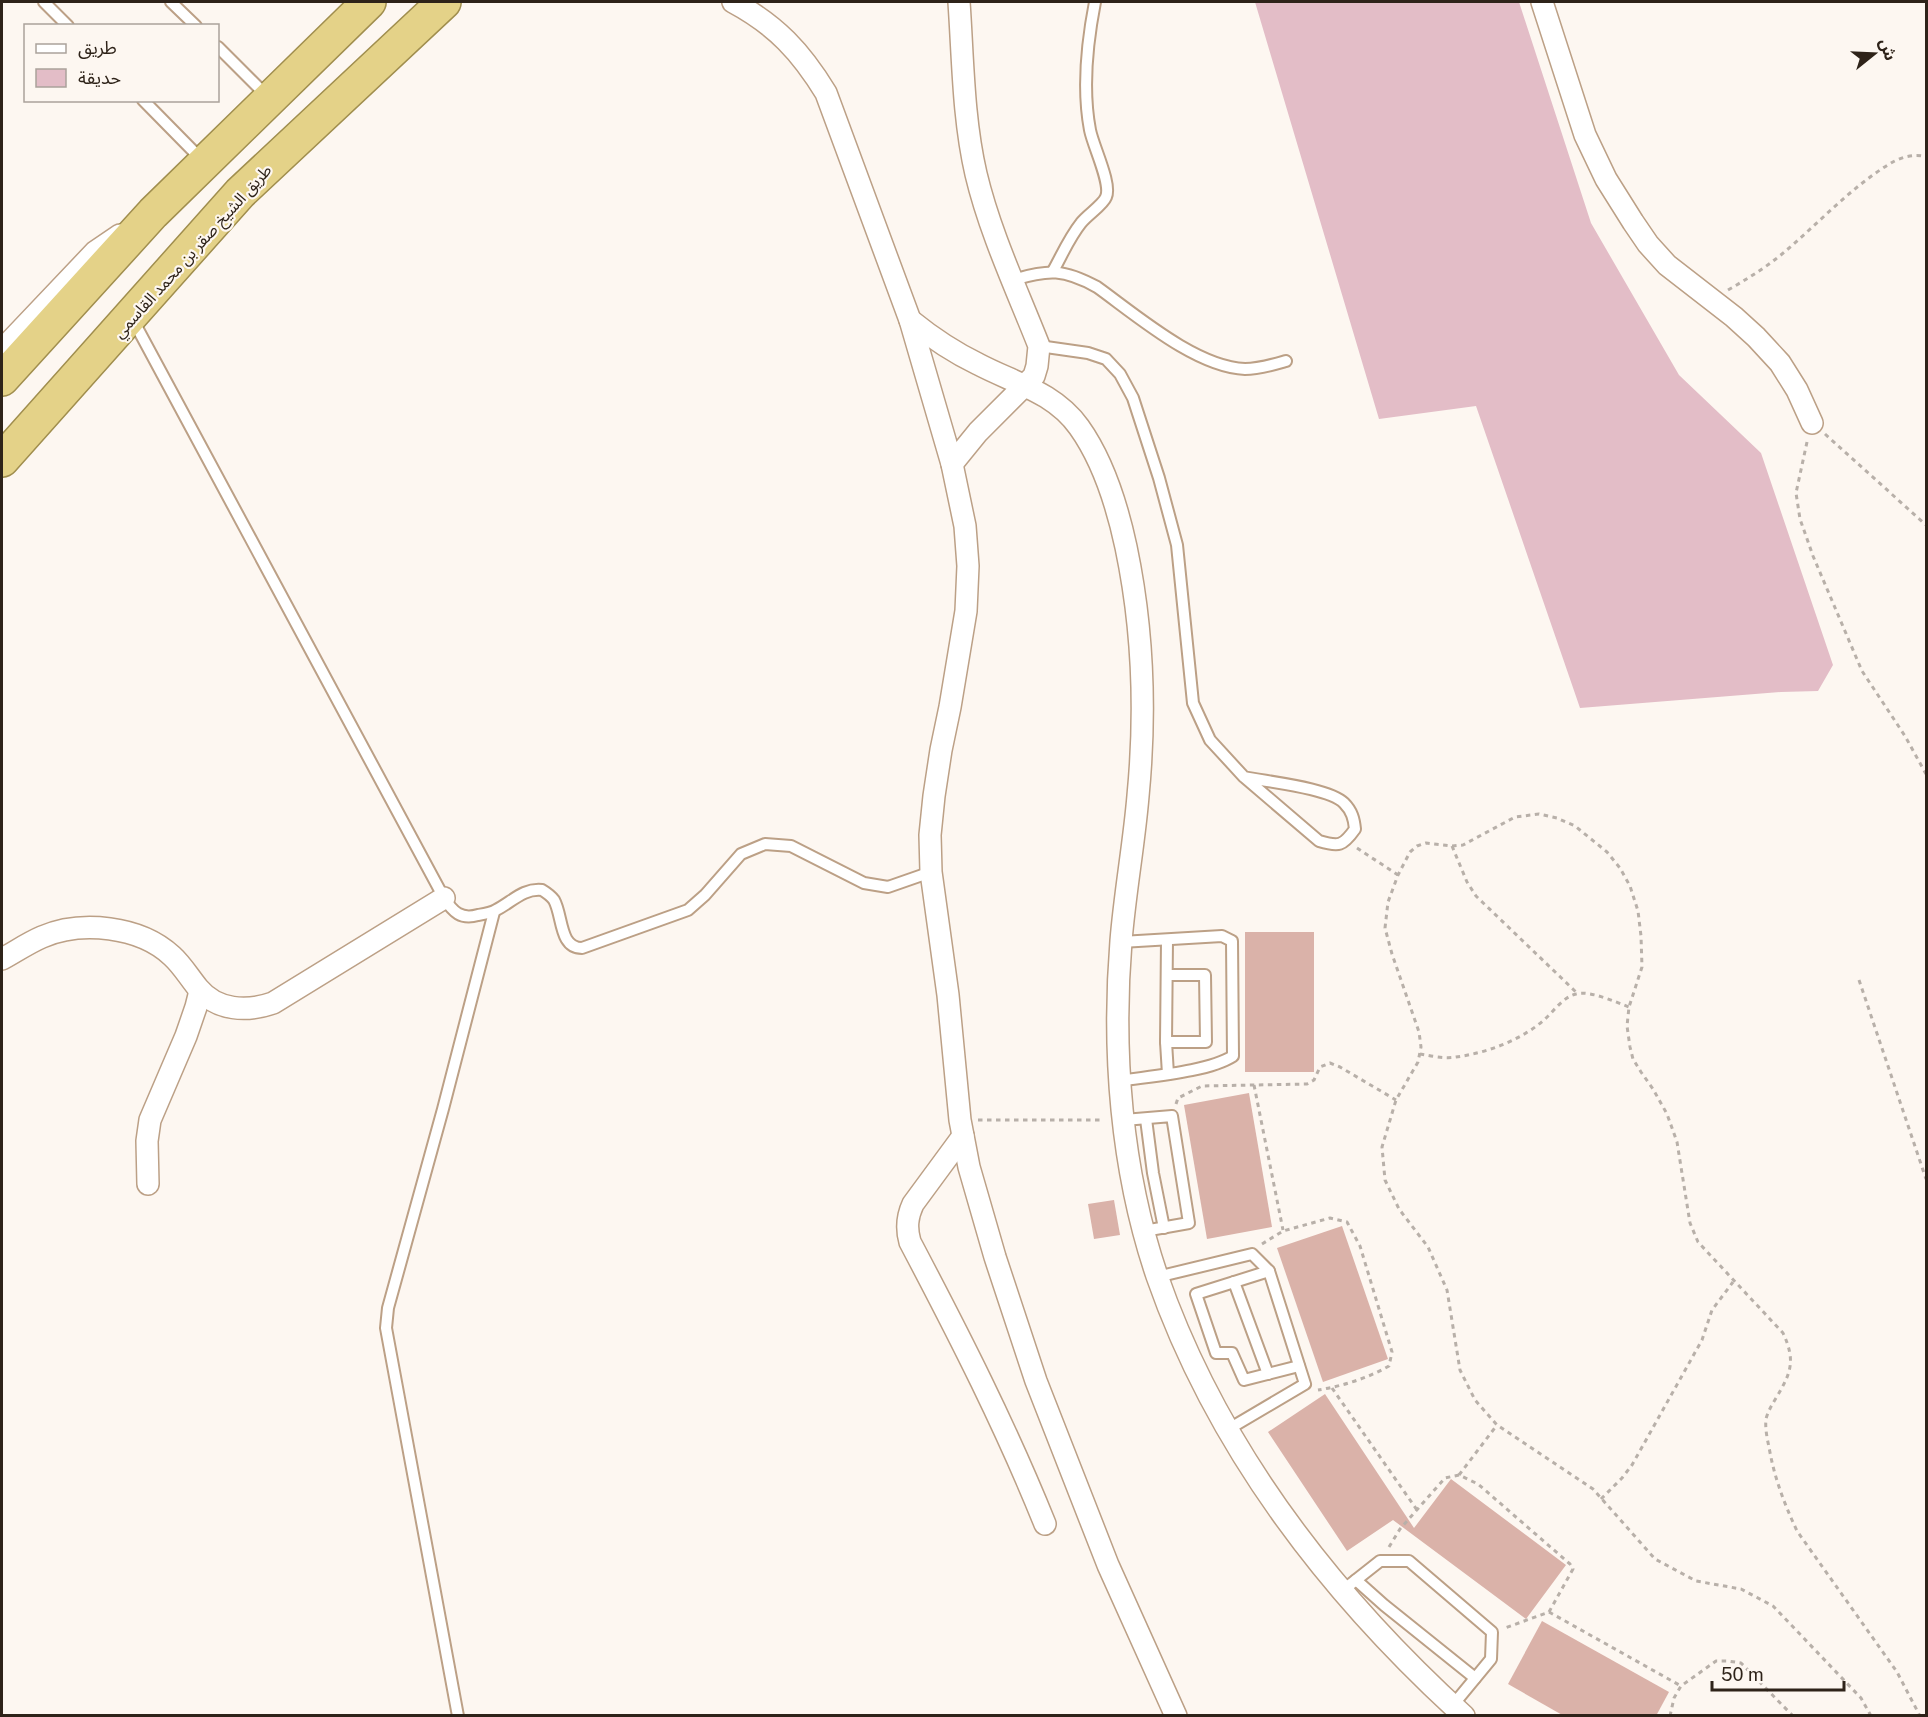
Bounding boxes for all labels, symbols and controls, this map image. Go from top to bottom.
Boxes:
legend [24,24,219,102]
north arrow [1844,24,1904,84]
text: ش [1875,36,1900,63]
text: طريق [78,37,117,59]
text: حديقة [78,67,121,88]
street label: طريق الشيخ صقر بن محمد القاسمي [109,161,278,344]
scale bar [1712,1654,1844,1692]
text: 50 m [1721,1664,1764,1685]

